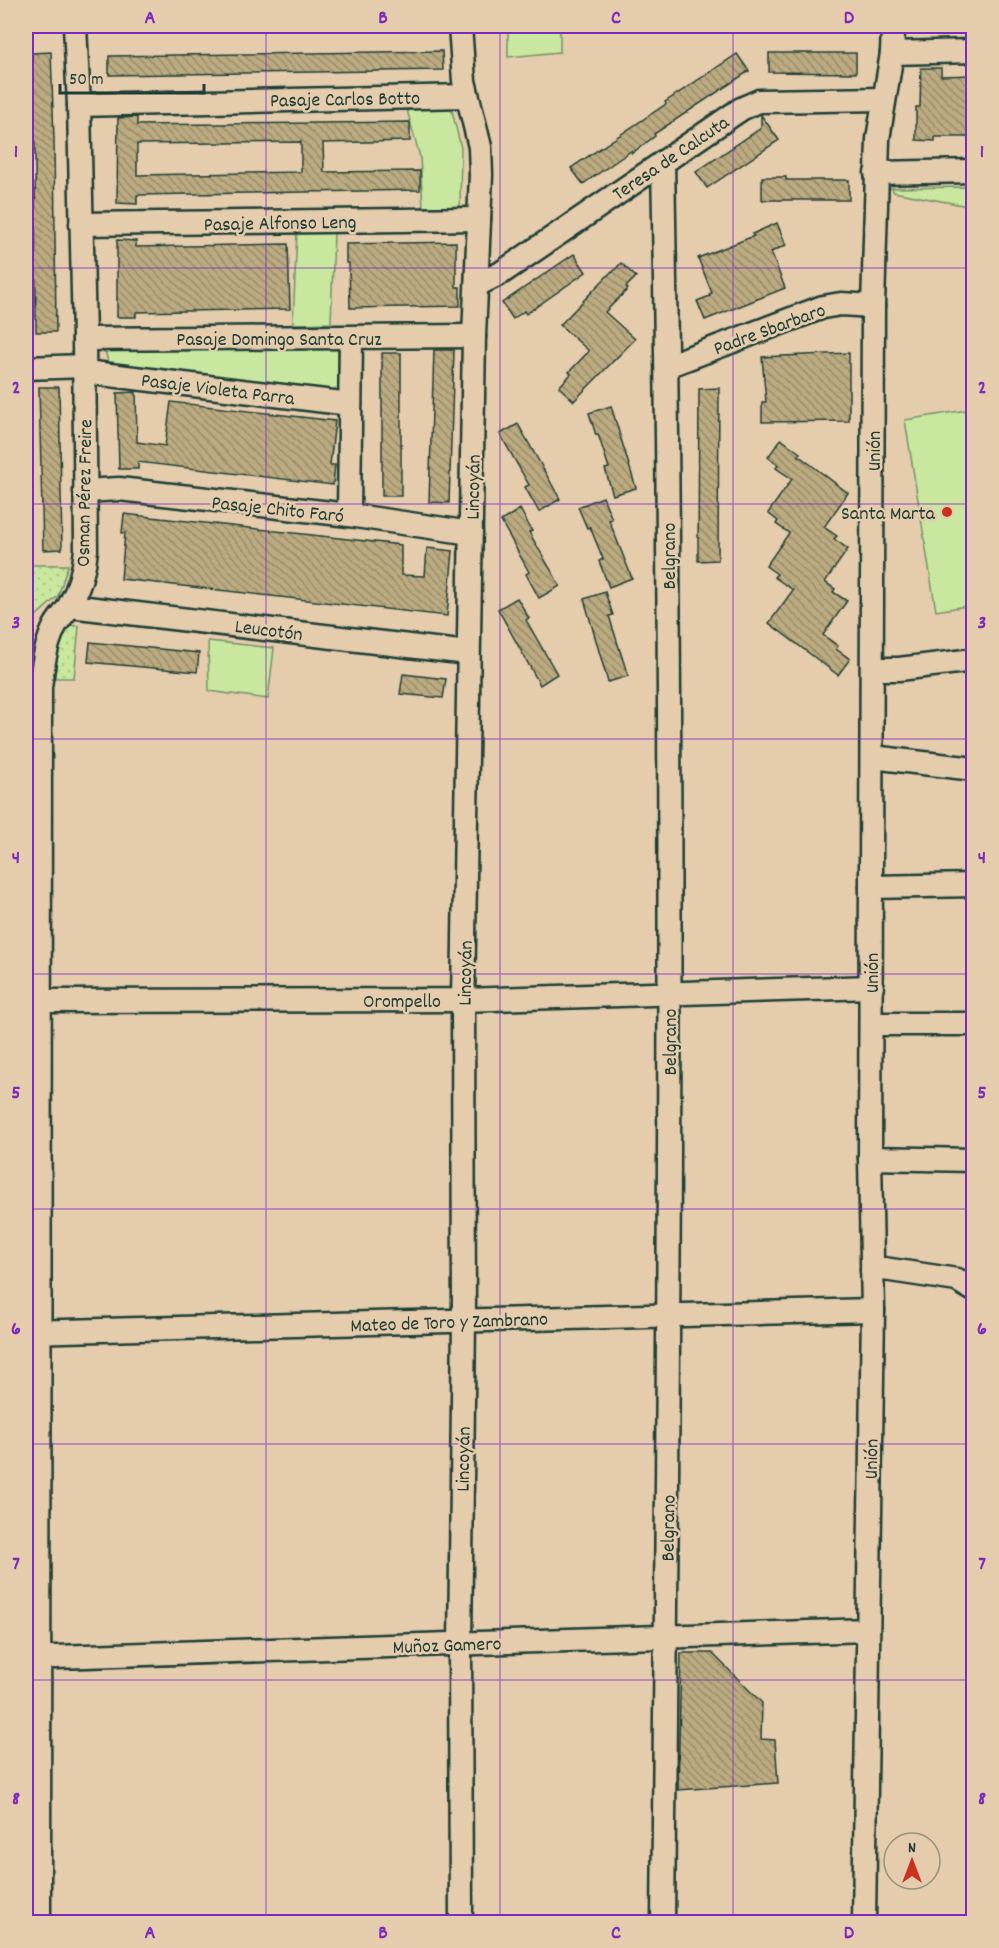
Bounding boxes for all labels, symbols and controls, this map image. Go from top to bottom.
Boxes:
text: A [145,5,156,33]
text: B [378,5,388,33]
text: C [611,5,621,33]
text: D [844,5,855,33]
scale bar [60,57,204,95]
text: 50 m [69,68,104,93]
street label: Pasaje Carlos Botto [270,86,421,116]
street label: Teresa de Calcuta [608,110,736,209]
text: 1 [14,139,18,167]
text: 1 [980,139,984,167]
street label: Pasaje Alfonso Leng [204,210,357,240]
street label: Padre Sbarbaro [710,298,830,364]
street label: Pasaje Domingo Santa Cruz [176,327,382,355]
street label: Pasaje Violeta Parra [139,368,297,414]
text: 2 [12,375,20,403]
text: 2 [978,375,986,403]
street label: Osman Pérez Freire [71,419,101,567]
street label: Unión [862,431,890,471]
street label: Lincoyán [460,454,490,520]
street label: Pasaje Chito Faró [210,490,345,532]
place label: Santa Marta [841,501,936,529]
marker: Santa Marta [940,505,954,519]
street label: Belgrano [657,523,685,589]
text: 3 [12,610,20,638]
text: 3 [978,610,986,638]
street label: Leucotón [233,614,304,650]
text: 4 [12,845,20,873]
text: 4 [978,845,986,873]
street label: Lincoyán [452,940,482,1006]
street label: Unión [860,953,888,993]
street label: Orompello [363,989,441,1017]
street label: Belgrano [658,1009,686,1075]
text: 5 [11,1080,21,1108]
text: 5 [977,1080,987,1108]
street label: Mateo de Toro y Zambrano [350,1307,548,1341]
text: 6 [11,1316,21,1344]
text: 6 [977,1316,987,1344]
street label: Lincoyán [450,1426,480,1492]
street label: Unión [859,1438,887,1480]
street label: Belgrano [655,1494,685,1562]
text: 7 [12,1551,20,1579]
text: 7 [978,1551,986,1579]
street label: Muñoz Gamero [392,1631,502,1663]
text: 8 [12,1786,20,1814]
text: 8 [978,1786,986,1814]
north arrow [882,1831,942,1891]
text: N [908,1837,916,1860]
text: A [145,1920,156,1948]
text: B [378,1920,388,1948]
text: C [611,1920,621,1948]
text: D [844,1920,855,1948]

